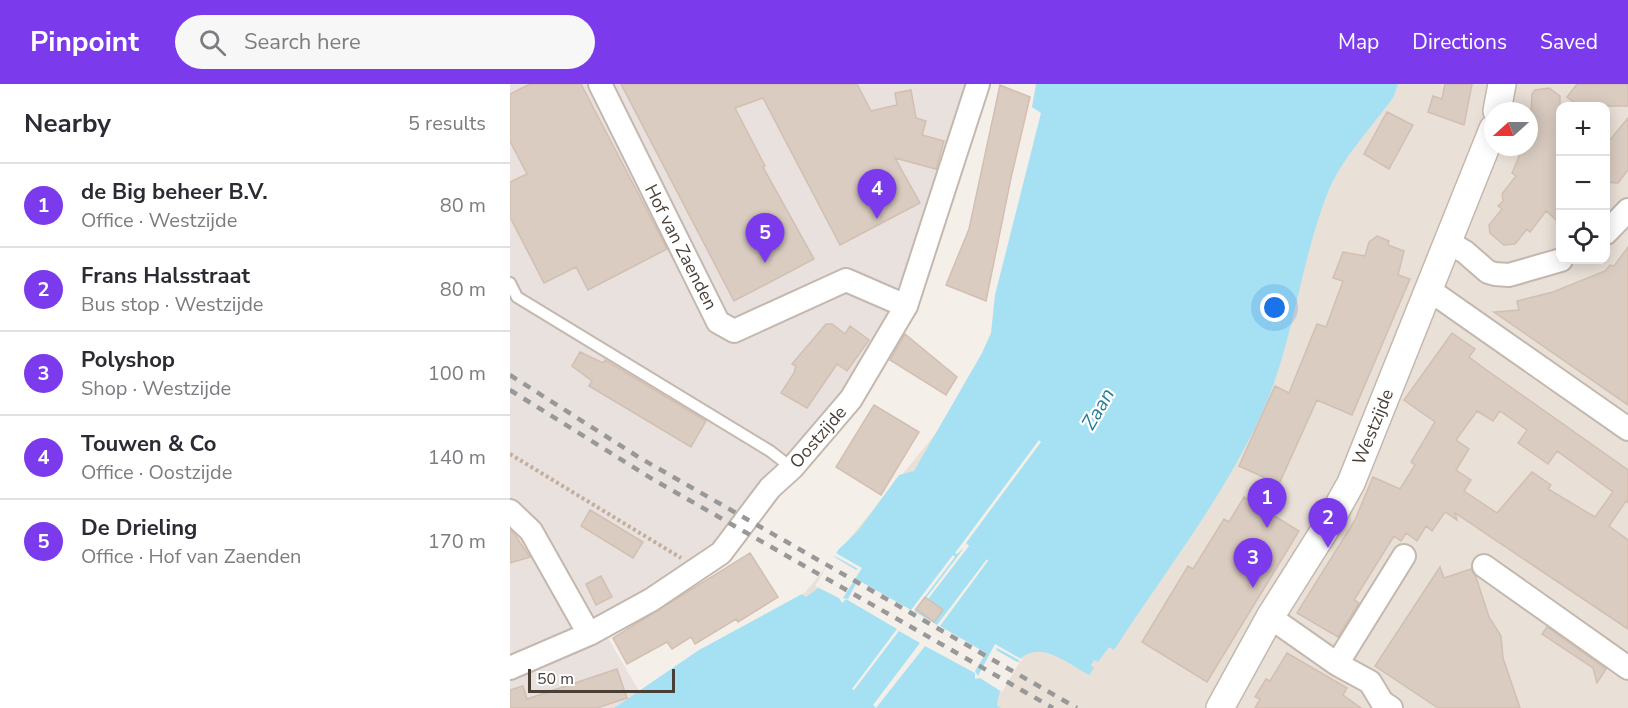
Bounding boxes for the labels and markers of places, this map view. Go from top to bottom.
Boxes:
pin: 4 [858,170,896,219]
pin: 5 [746,214,784,263]
pin: 1 [1248,478,1287,528]
pin: 2 [1308,498,1348,548]
pin: 3 [1234,538,1272,588]

